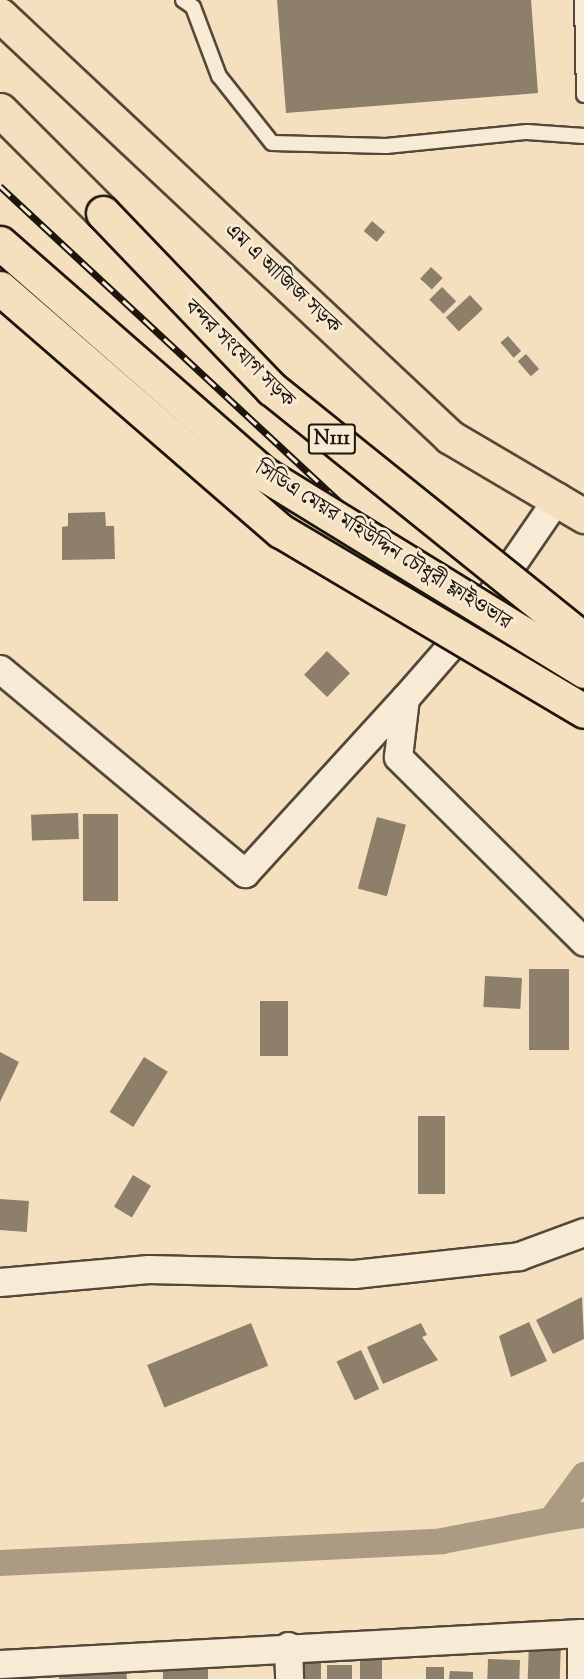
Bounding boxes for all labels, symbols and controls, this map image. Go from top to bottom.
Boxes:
street label: এম এ আজিজ সড়ক [218,219,346,339]
street label: বন্দর সংযোগ সড়ক [178,295,300,413]
road number: N111 [306,422,358,456]
street label: সিডিএ মেয়র মহিউদ্দিন চৌধুরী ফ্লাইওভার [250,456,516,636]

